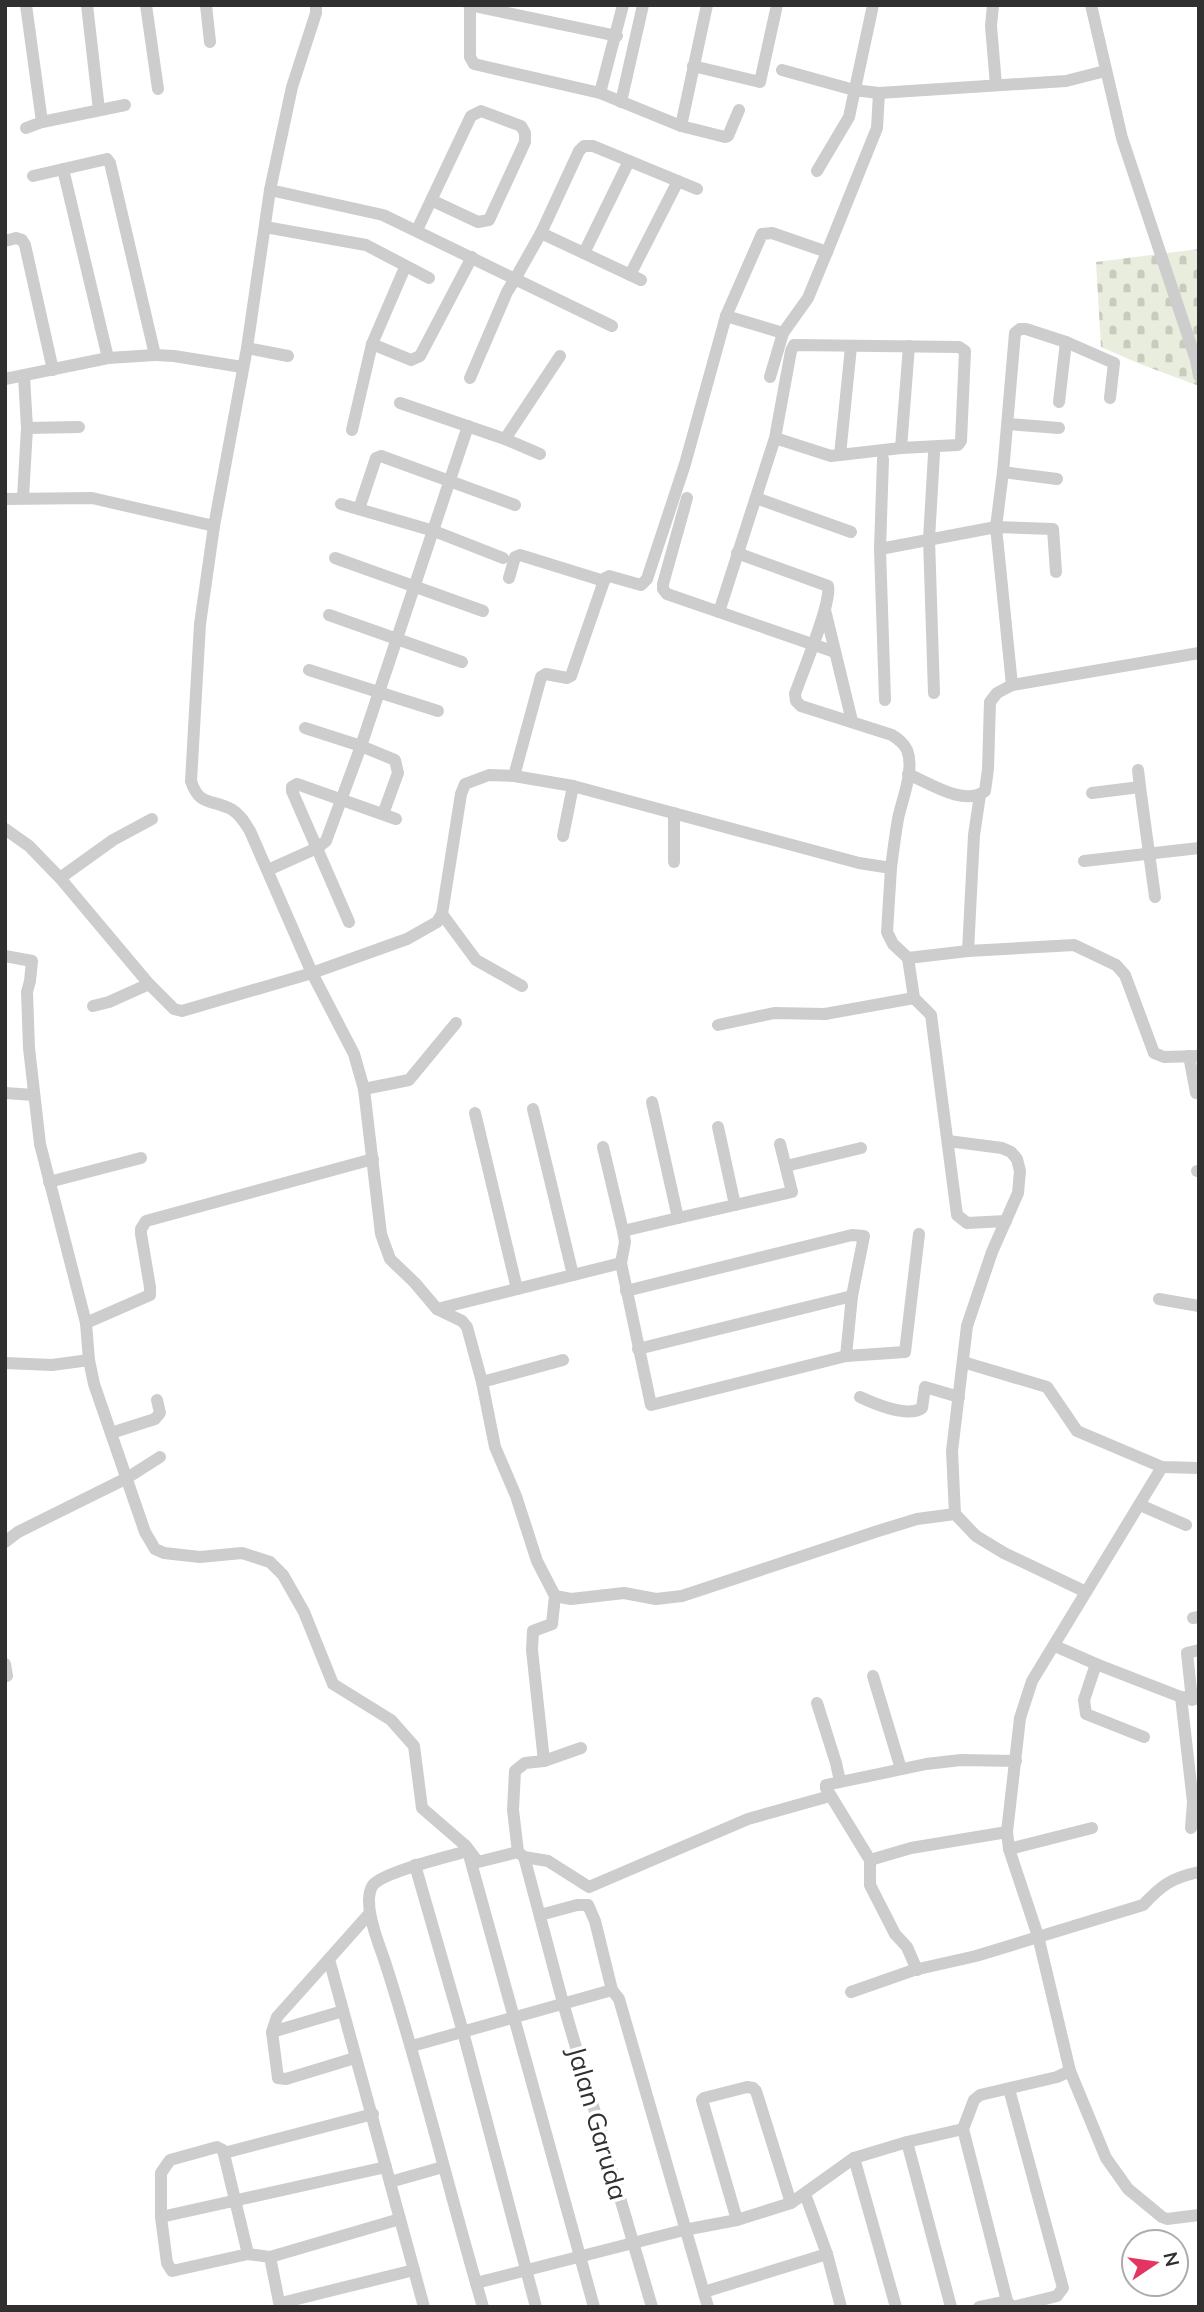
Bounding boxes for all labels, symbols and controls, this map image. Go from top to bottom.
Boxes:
street label: Jalan Garuda [560,2042,636,2204]
north arrow [1120,2228,1190,2298]
text: N [1158,2249,1185,2269]

